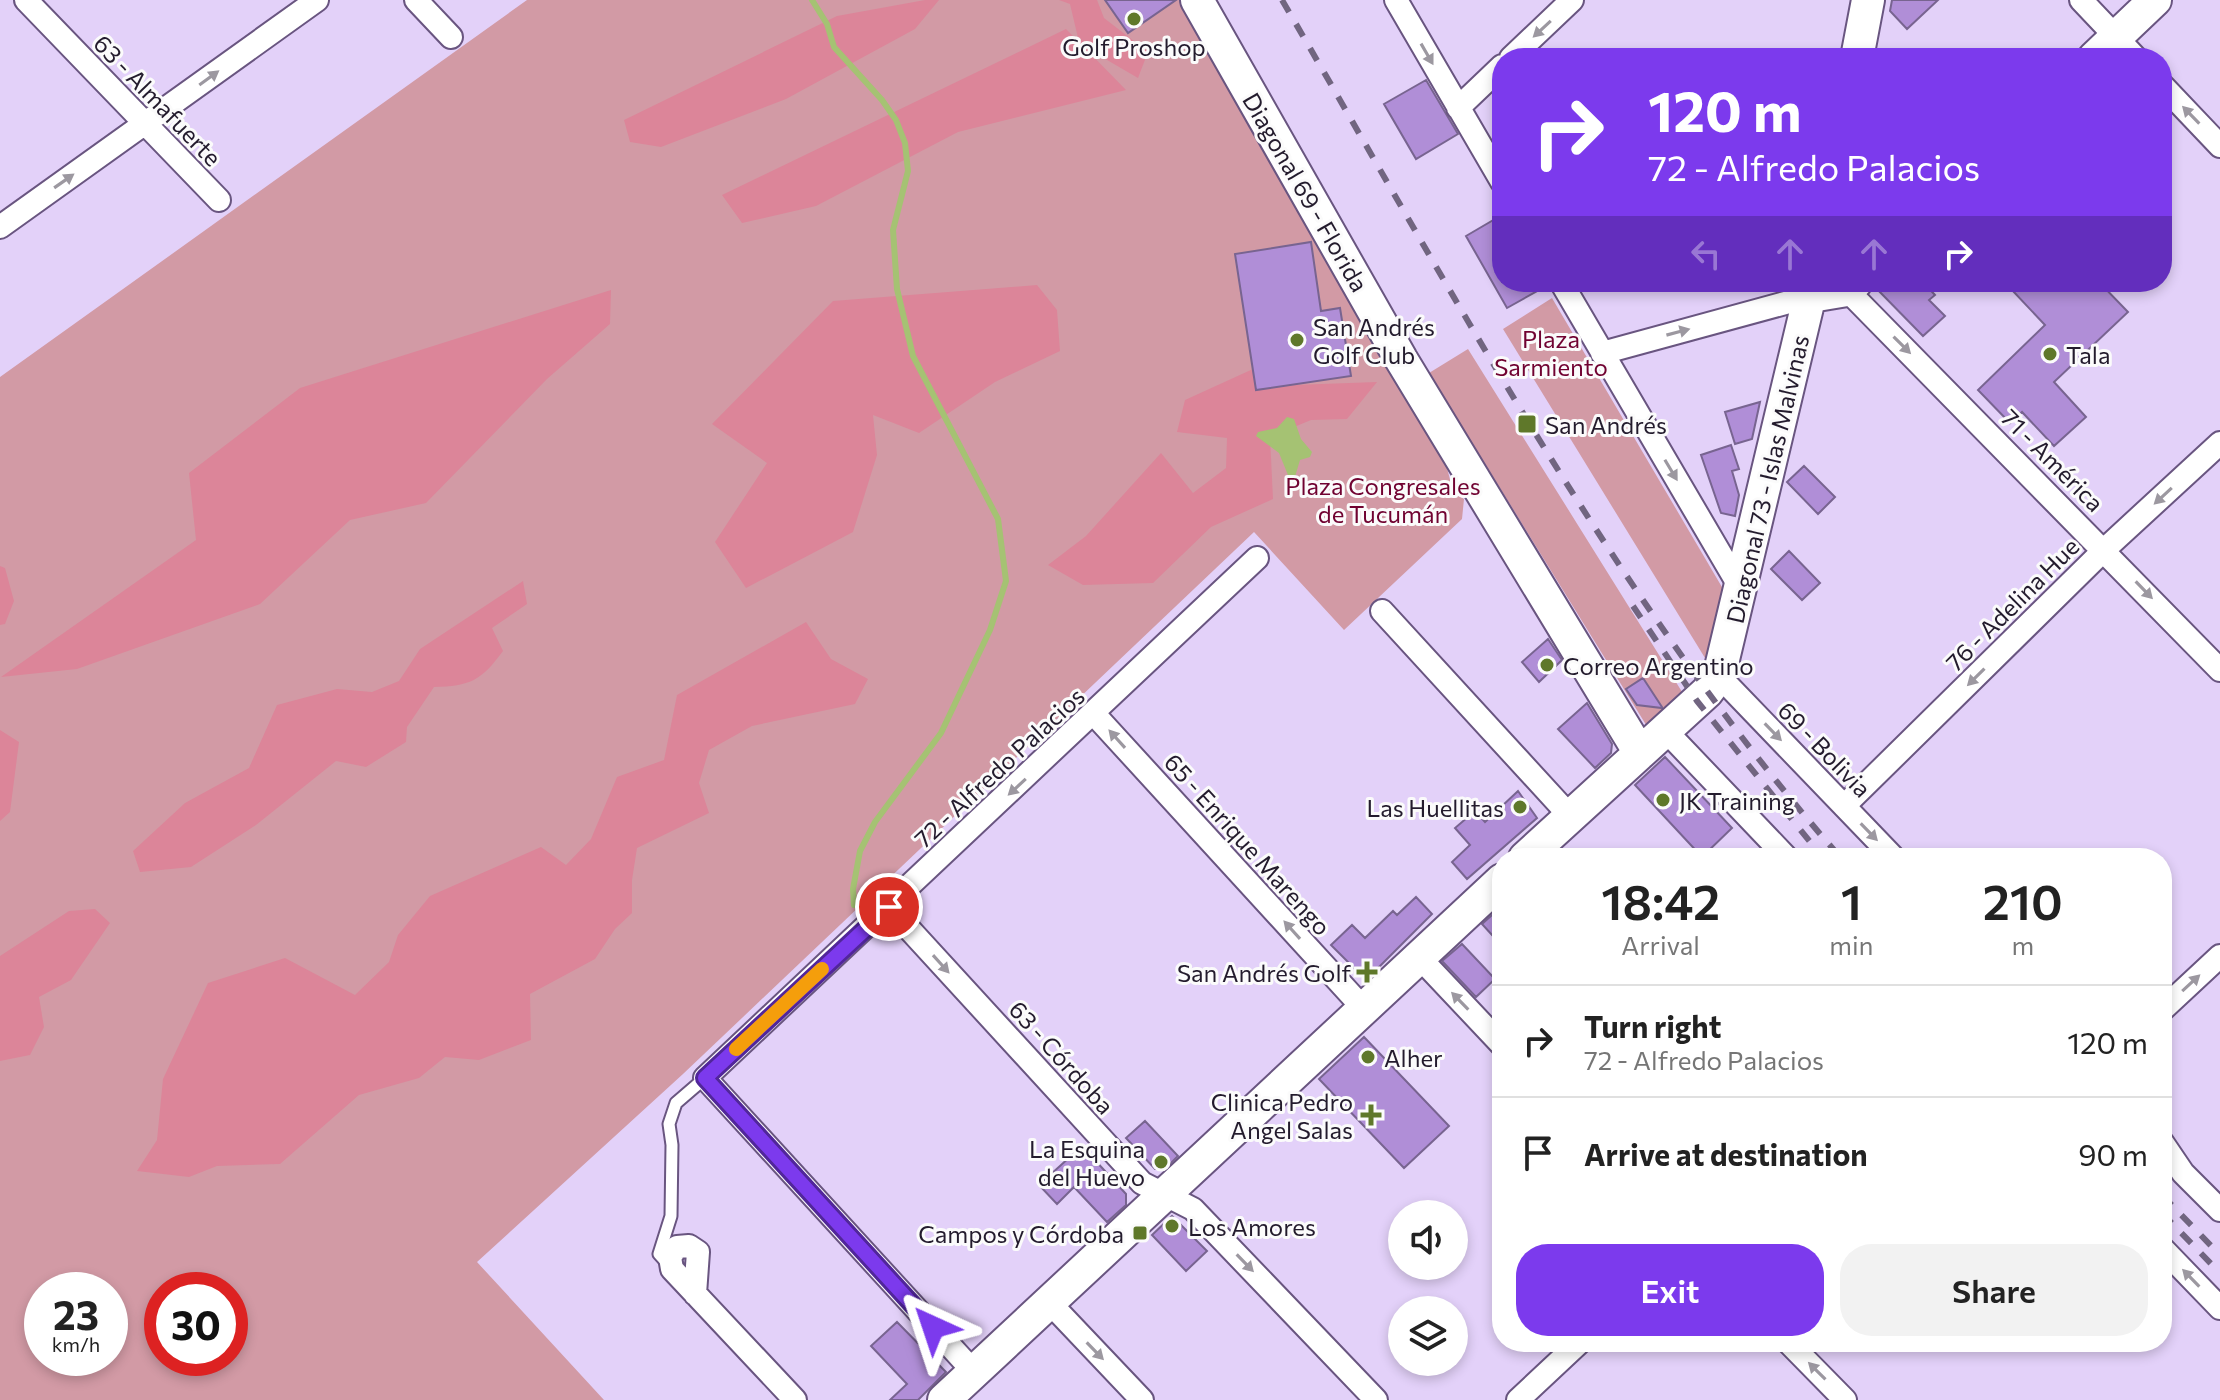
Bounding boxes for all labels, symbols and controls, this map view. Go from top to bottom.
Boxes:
marker: Golf Proshop [1125,10,1143,28]
one-way arrow [1532,20,1551,38]
street label: 63 - Almafuerte [88,28,228,172]
place label: Golf Proshop [1062,32,1206,61]
one-way arrow [1420,43,1434,65]
one-way arrow [198,71,219,86]
text: 120 m [1648,75,1802,144]
icon: right [1516,80,1620,184]
street label: Diagonal 69 - Florida [1237,87,1375,297]
one-way arrow [2182,106,2200,125]
text: 72 - Alfredo Palacios [1648,144,1980,188]
one-way arrow [53,174,74,190]
icon: left [1684,232,1728,276]
icon: ahead [1768,232,1812,276]
icon: ahead [1852,232,1896,276]
icon: right [1936,232,1980,276]
place label: San Andrés Golf Club [1313,312,1435,369]
park label: Plaza Sarmiento [1494,324,1608,381]
one-way arrow [1665,326,1690,338]
marker: San Andrés Golf Club [1288,331,1306,349]
street label: Diagonal 73 - Islas Malvinas [1720,332,1814,626]
one-way arrow [1892,335,1911,354]
place label: Tala [2066,340,2111,369]
marker: Tala [2041,345,2059,363]
street label: 71 - América [1996,403,2110,517]
place label: San Andrés [1545,410,1667,439]
marker: San Andrés [1516,413,1538,435]
one-way arrow [1664,459,1678,481]
park label: Plaza Congresales de Tucumán [1285,471,1481,528]
one-way arrow [2153,487,2172,505]
street label: 76 - Adelina Hue [1939,531,2085,677]
one-way arrow [2134,580,2152,599]
place label: Correo Argentino [1563,651,1754,680]
marker: Correo Argentino [1538,656,1556,674]
one-way arrow [1966,667,1985,686]
street label: 72 - Alfredo Palacios [908,681,1090,853]
street label: 69 - Bolivia [1772,695,1878,803]
one-way arrow [1763,722,1782,741]
one-way arrow [1108,729,1126,748]
street label: 65 - Enrique Marengo [1159,747,1337,941]
one-way arrow [1007,777,1026,795]
place label: JK Training [1679,786,1795,815]
marker: JK Training [1654,791,1672,809]
place label: Las Huellitas [1366,793,1504,822]
marker: Las Huellitas [1511,798,1529,816]
one-way arrow [1860,822,1878,841]
text: 18:42 [1601,871,1720,930]
text: 1 [1841,871,1862,930]
text: 210 [1983,871,2063,930]
pin [855,873,923,941]
icon: arrive [867,885,911,929]
one-way arrow [1284,921,1301,941]
text: Arrival [1621,929,1700,960]
text: min [1829,929,1874,960]
text: m [2011,929,2034,960]
one-way arrow [932,955,950,974]
place label: San Andrés Golf [1177,958,1352,987]
marker: San Andrés Golf [1358,963,1376,981]
one-way arrow [2181,974,2200,993]
one-way arrow [1452,992,1470,1011]
street label: 63 - Córdoba [1004,994,1120,1120]
text: Turn right [1584,1007,1721,1044]
icon: right [1516,1019,1560,1063]
text: 120 m [2067,1023,2148,1060]
place label: Alher [1384,1043,1443,1072]
text: 72 - Alfredo Palacios [1584,1044,1824,1075]
marker: Alher [1359,1048,1377,1066]
place label: Clinica Pedro Angel Salas [1211,1087,1353,1144]
marker: Clinica Pedro Angel Salas [1360,1104,1382,1126]
icon: arrive [1516,1131,1560,1175]
place label: La Esquina del Huevo [1029,1134,1145,1191]
text: Arrive at destination [1584,1135,1868,1172]
text: 90 m [2078,1135,2148,1172]
marker: La Esquina del Huevo [1152,1153,1170,1171]
map controls [1388,1200,1468,1376]
button: sound [1388,1200,1468,1280]
place label: Los Amores [1188,1212,1316,1241]
marker: Los Amores [1163,1217,1181,1235]
place label: Campos y Córdoba [918,1219,1124,1248]
marker: Campos y Córdoba [1131,1224,1149,1242]
button: Exit [1516,1244,1824,1336]
button: Share [1840,1244,2148,1336]
one-way arrow [1235,1253,1253,1272]
one-way arrow [2182,1269,2201,1288]
speed limit sign: 30 [144,1272,248,1376]
position arrow [891,1285,975,1369]
text: 23 [53,1289,99,1338]
button: layers [1388,1296,1468,1376]
text: km/h [52,1332,100,1356]
one-way arrow [1086,1341,1104,1360]
one-way arrow [1808,1362,1827,1381]

